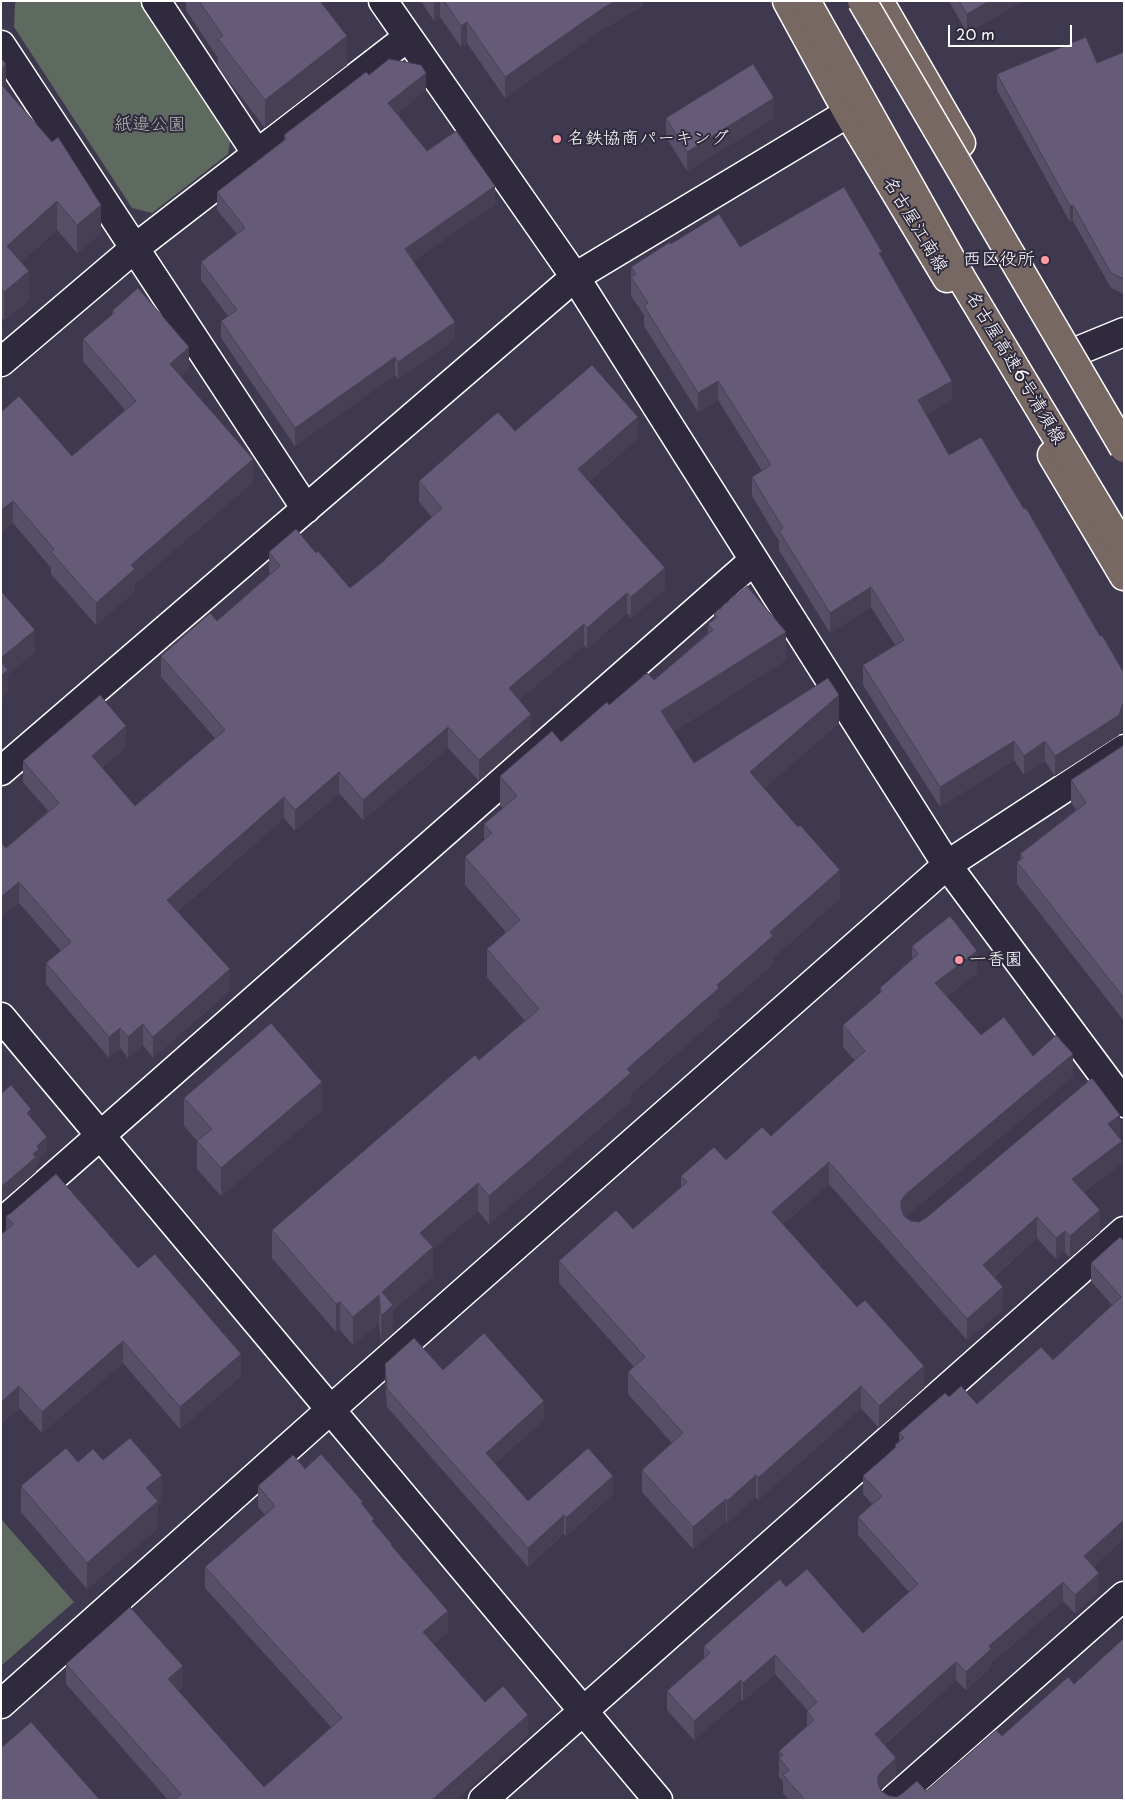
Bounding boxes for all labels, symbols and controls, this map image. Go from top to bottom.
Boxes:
scale bar [950,15,1074,47]
text: 20 m [956,22,995,45]
park label: 紙邉公園 [114,114,186,136]
place label: 名鉄協商パーキング [567,128,729,150]
marker: 名鉄協商パーキング [551,133,563,145]
street label: 名古屋江南線 [878,173,952,277]
place label: 西区役所 [963,249,1035,271]
marker: 西区役所 [1039,254,1051,266]
street label: 名古屋高速6号清須線 [961,288,1069,448]
place label: 一香園 [969,949,1023,971]
marker: 一香園 [953,954,965,966]

